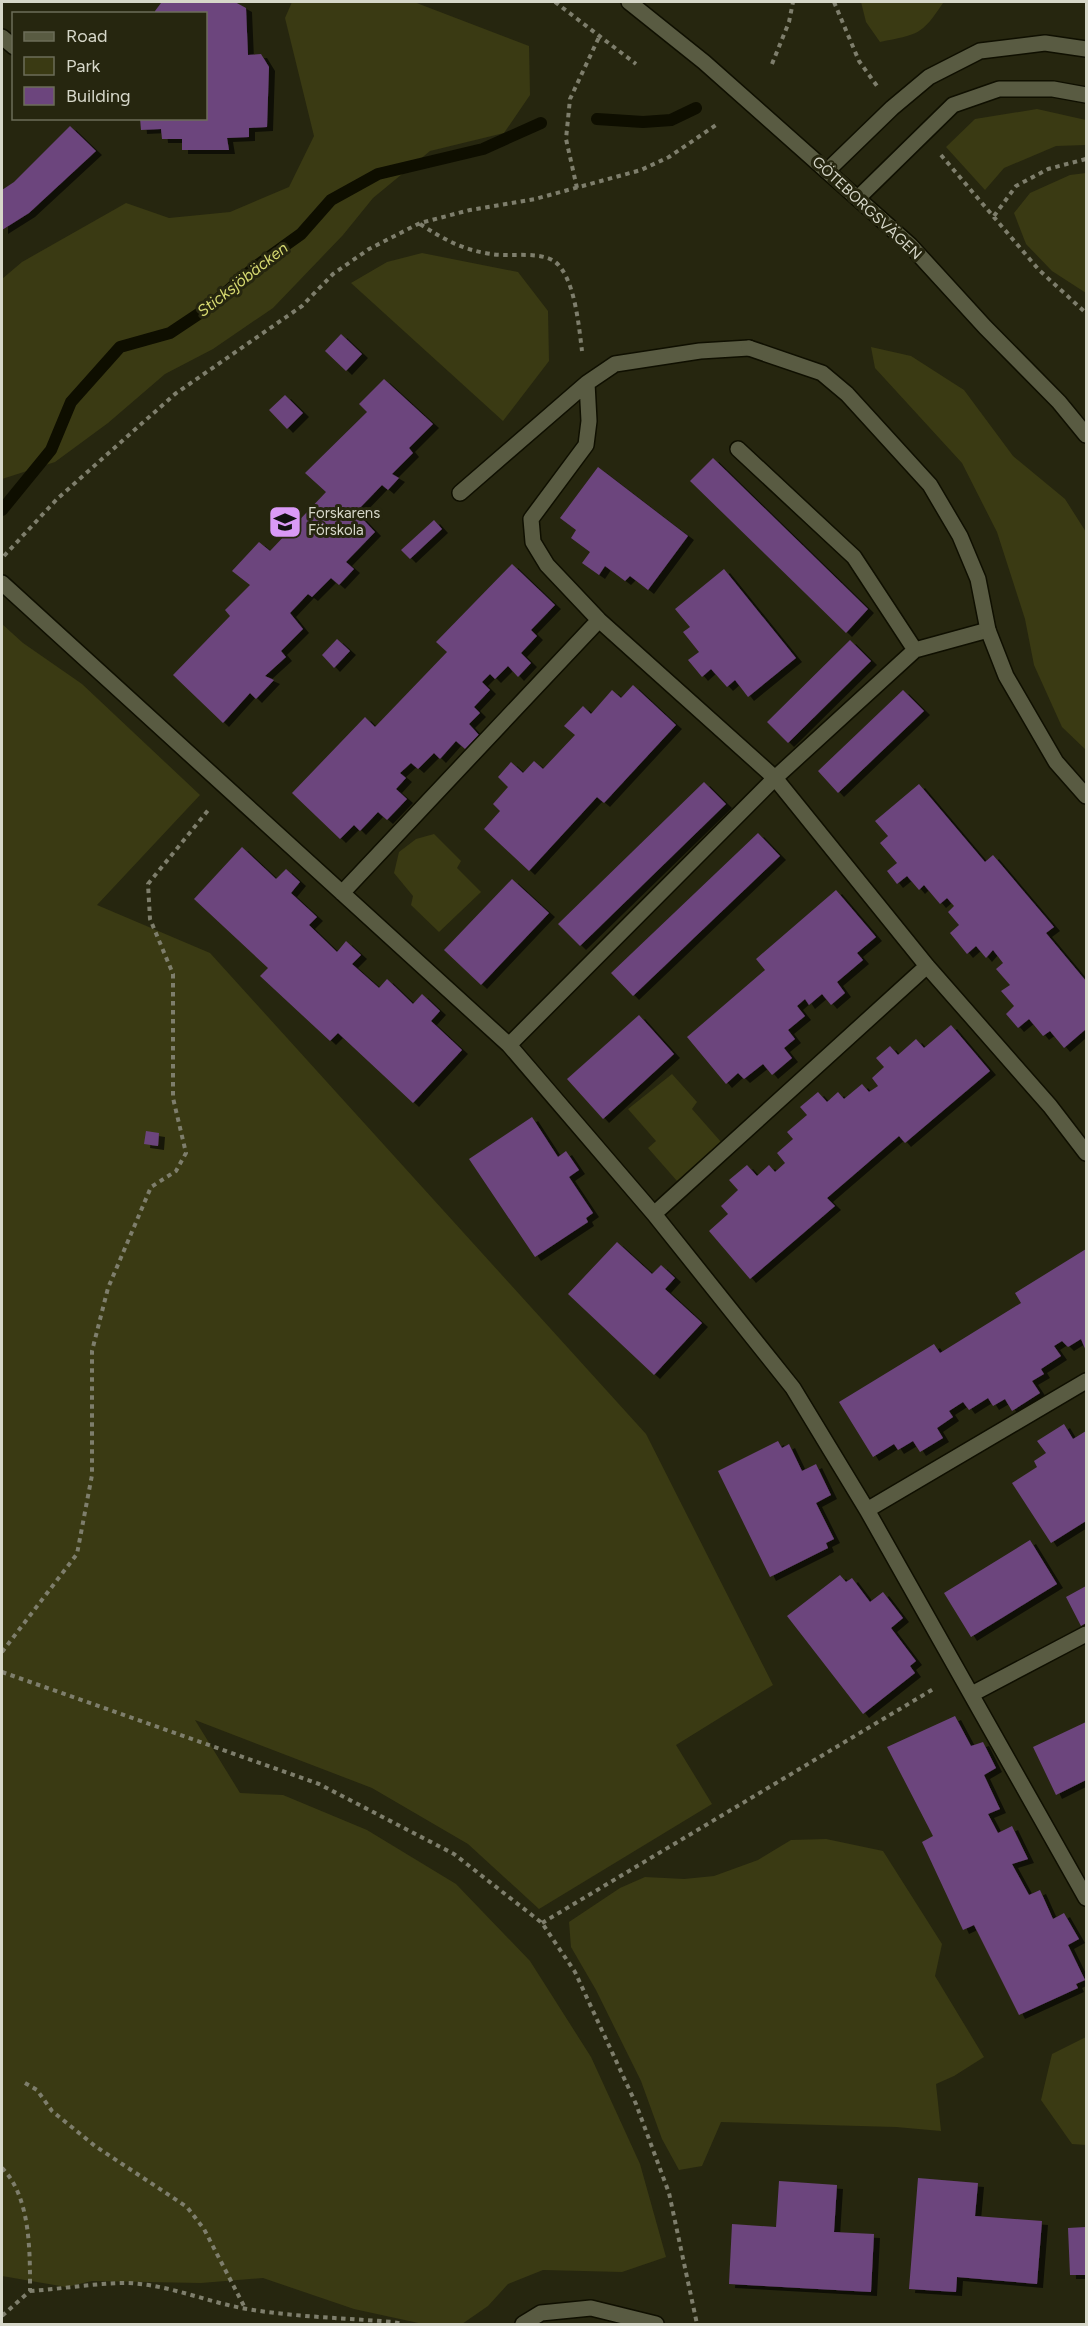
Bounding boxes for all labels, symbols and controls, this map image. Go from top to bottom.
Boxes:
legend [12,12,207,120]
text: Road [66,25,107,47]
text: Park [66,55,101,77]
text: Building [66,85,131,107]
street label: GÖTEBORGSVÄGEN [808,153,926,263]
water label: Sticksjöbäcken [193,238,291,321]
school or university icon: Forskarens Förskola [267,504,303,540]
place label: Forskarens Förskola [308,504,380,539]

